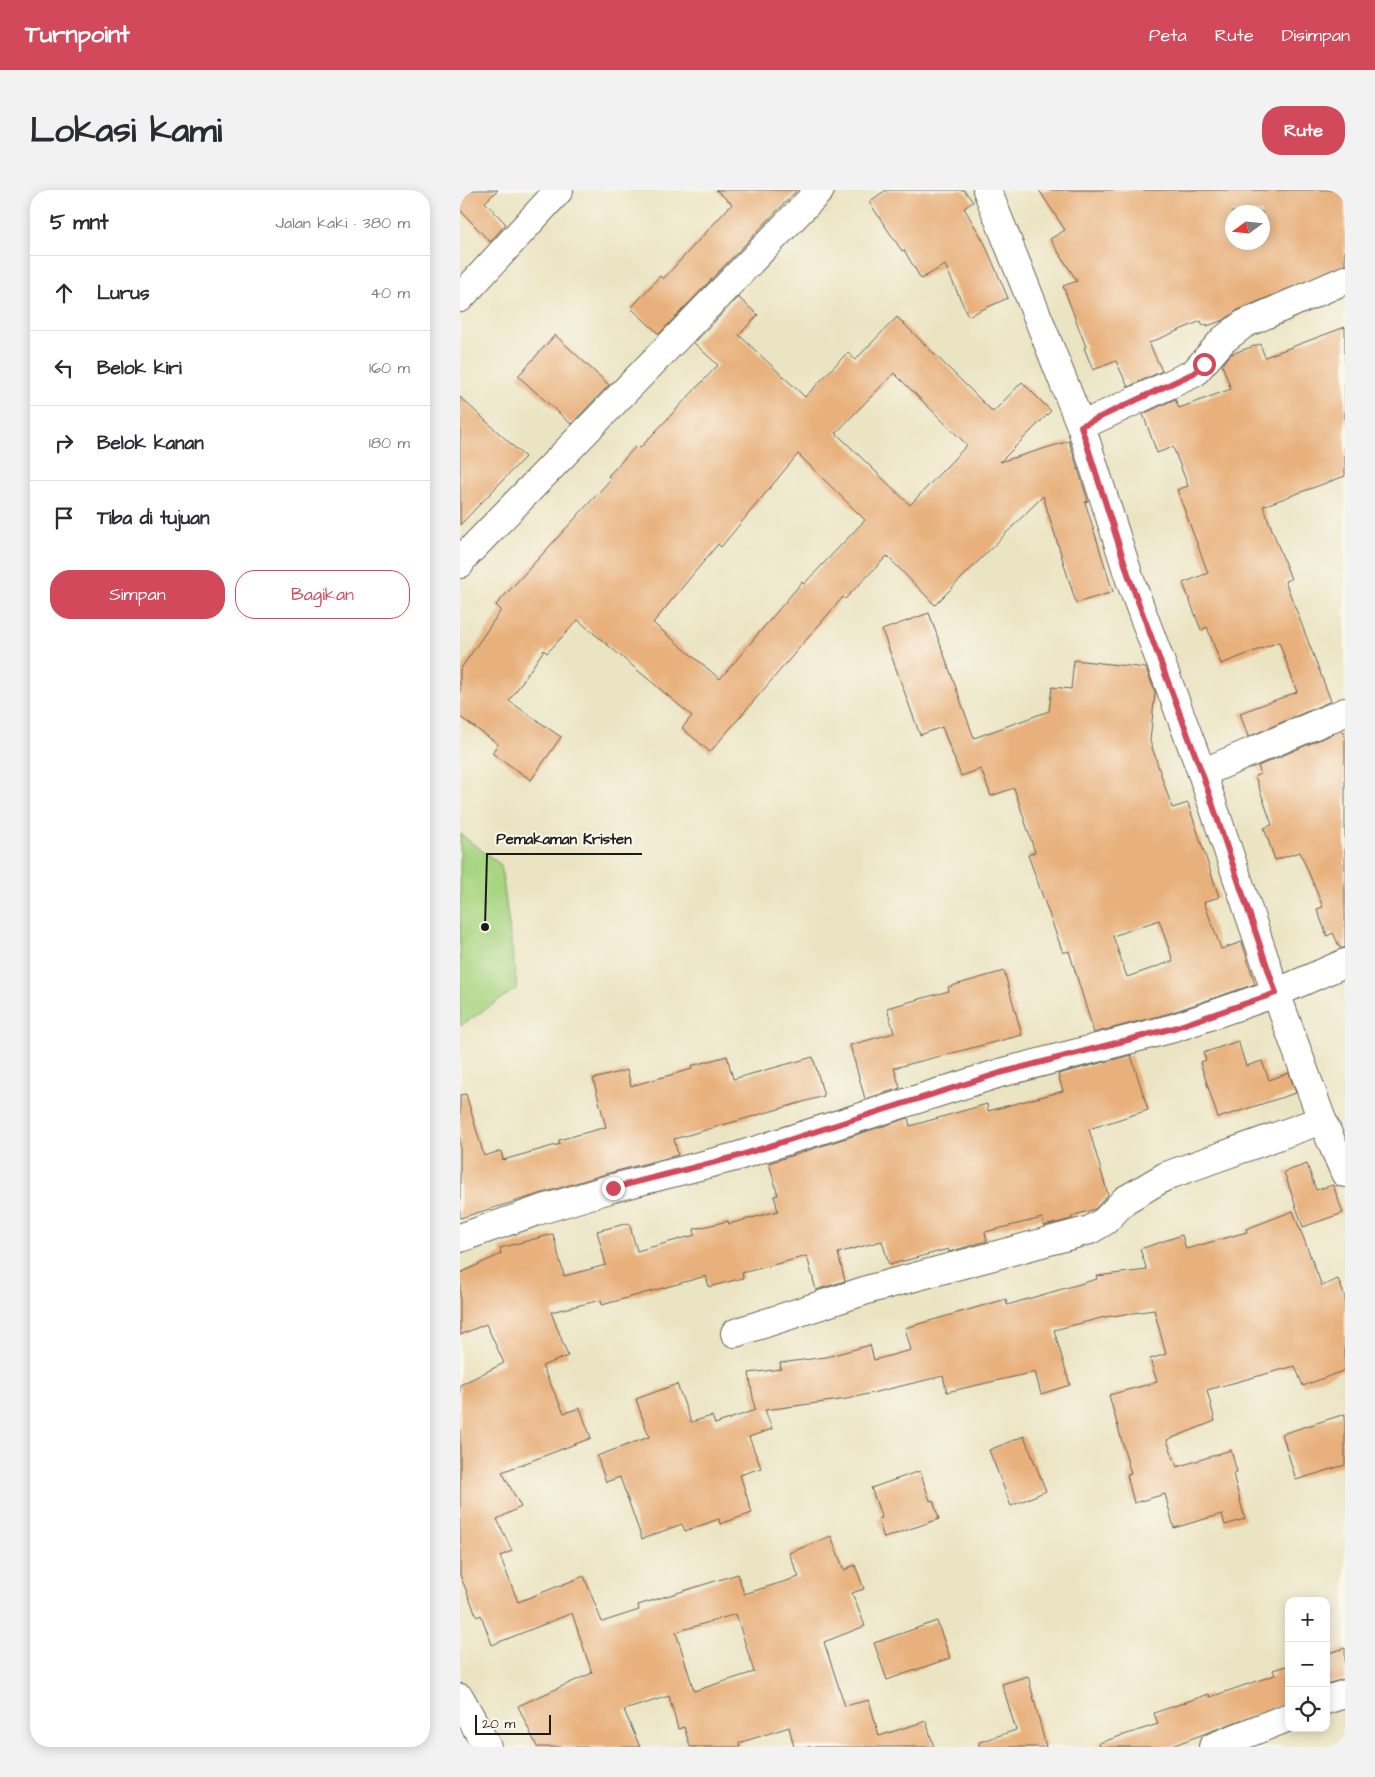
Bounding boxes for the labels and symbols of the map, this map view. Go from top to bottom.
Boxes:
north arrow [1225,205,1270,250]
route start [1193,353,1216,376]
callout: Pemakaman Kristen [487,824,642,854]
text: Pemakaman Kristen [496,829,632,850]
route end [602,1177,625,1200]
scale bar [475,1712,551,1735]

